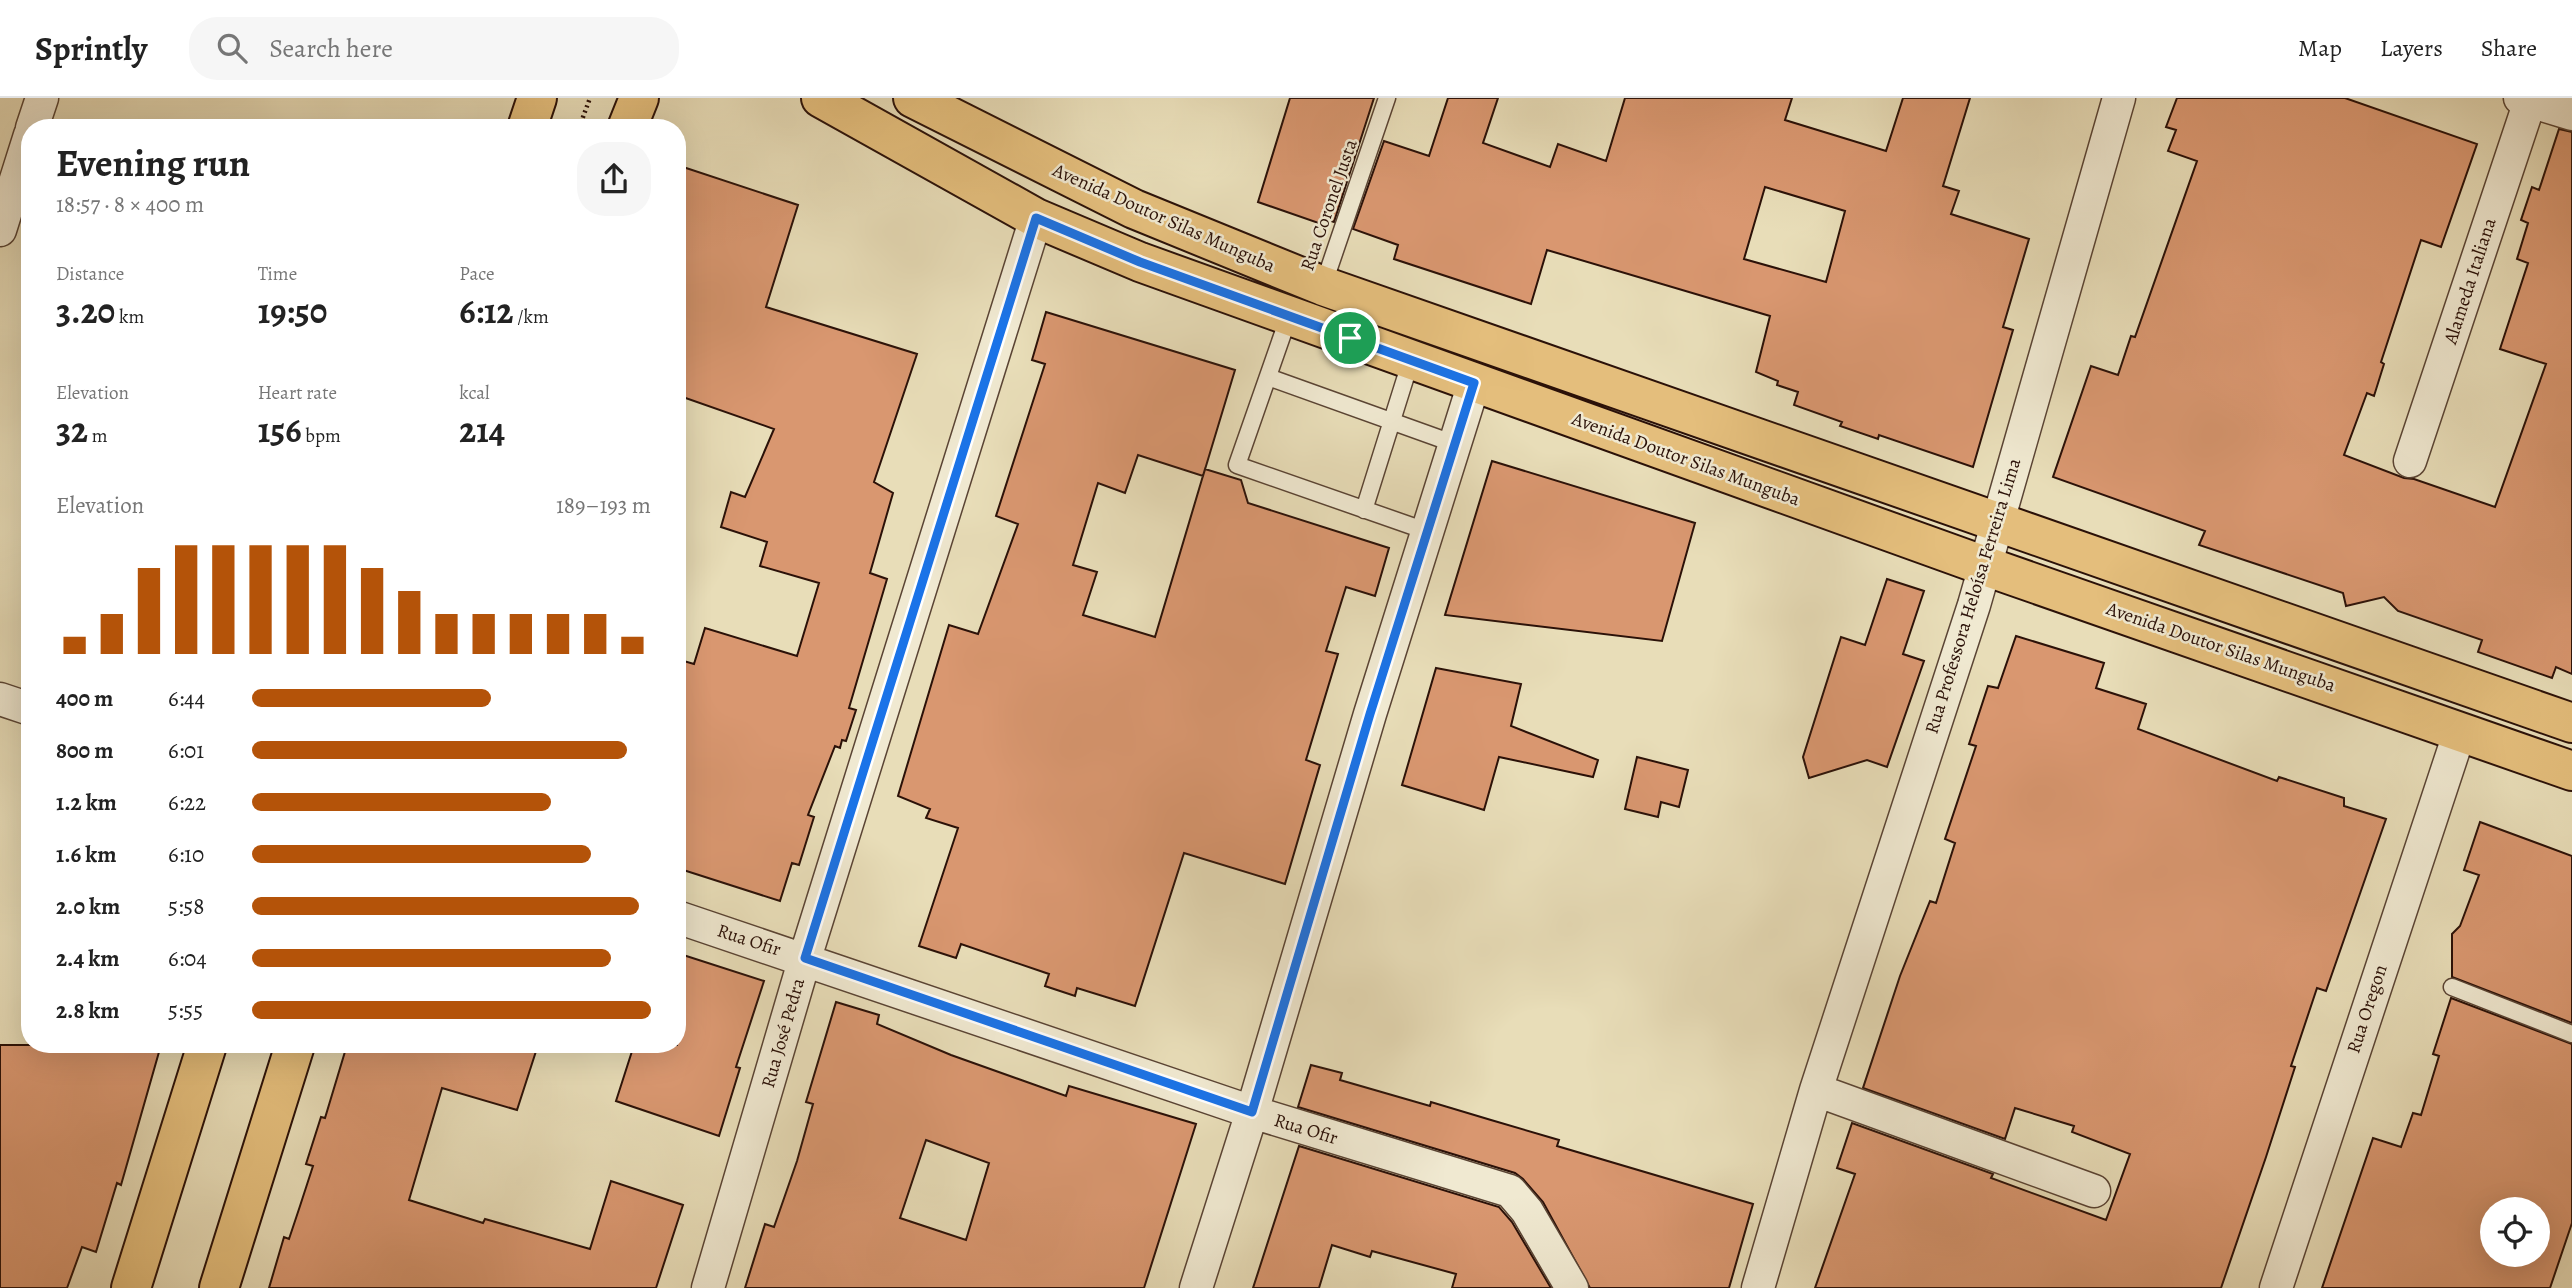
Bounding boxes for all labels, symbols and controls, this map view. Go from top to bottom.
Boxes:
search box [189,17,679,80]
text: Sprintly [35,26,147,71]
icon: search [213,29,251,67]
text: Search here [269,31,393,66]
text: Map [2298,32,2342,64]
text: Layers [2380,32,2443,64]
text: Share [2481,32,2537,64]
street label: Rua Coronel Justa [1294,136,1364,274]
text: Evening run [56,137,250,189]
button: share [577,142,651,216]
street label: Avenida Doutor Silas Munguba [1048,157,1279,279]
text: 18:57 · 8 × 400 m [56,189,204,220]
street label: Alameda Italiana [2437,214,2503,348]
text: Distance [56,261,124,287]
text: Time [258,261,297,287]
text: Pace [459,261,495,287]
text: 3.20 [56,287,115,335]
text: 19:50 [258,287,327,335]
text: 6:12 [459,287,513,335]
text: km [115,304,144,330]
text: /km [513,304,549,330]
pin [1320,308,1380,368]
icon: arrive [1331,319,1369,357]
text: Elevation [56,380,129,406]
text: Heart rate [258,380,337,406]
text: kcal [459,380,490,406]
street label: Avenida Doutor Silas Munguba [1568,405,1804,512]
text: 32 [56,406,88,454]
text: 156 [258,406,301,454]
text: 214 [459,406,505,454]
text: m [88,423,108,449]
text: bpm [301,423,341,449]
street label: Rua Professora Heloísa Ferreira Lima [1919,455,2027,737]
text: Elevation [56,490,144,521]
text: 189–193 m [556,490,651,521]
street label: Avenida Doutor Silas Munguba [2102,595,2339,699]
text: 400 m [56,683,113,714]
text: 6:44 [168,683,205,714]
text: 800 m [56,735,113,766]
text: 6:01 [168,735,204,766]
text: 1.2 km [56,787,117,818]
text: 6:22 [168,787,206,818]
text: 1.6 km [56,839,116,870]
text: 6:10 [168,839,204,870]
text: 2.0 km [56,891,120,922]
text: 5:58 [168,891,204,922]
street label: Rua Ofir [714,918,784,962]
text: 2.4 km [56,943,119,974]
text: 6:04 [168,943,207,974]
street label: Rua Oregon [2340,961,2394,1057]
street label: Rua José Pedra [755,975,811,1091]
text: 2.8 km [56,995,120,1026]
text: 5:55 [168,995,203,1026]
street label: Rua Ofir [1271,1107,1341,1151]
map controls [2480,1197,2550,1267]
button: locate [2480,1197,2550,1267]

